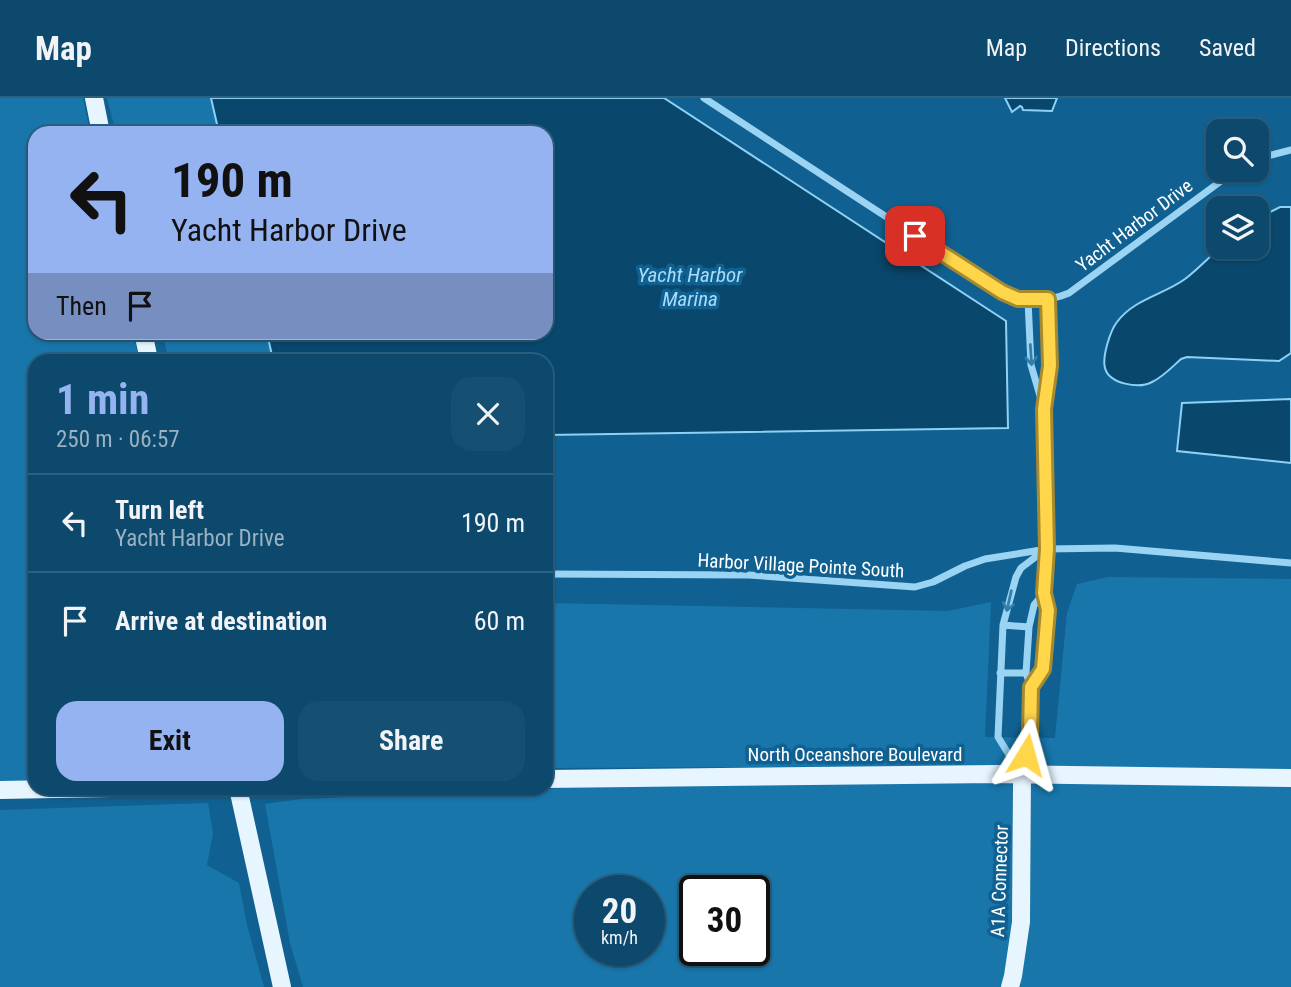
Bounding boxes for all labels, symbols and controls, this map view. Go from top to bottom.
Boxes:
text: Map [35,29,92,68]
text: Map [986,34,1027,62]
text: Directions [1065,34,1161,62]
text: Saved [1199,34,1256,62]
map controls [1206,119,1269,259]
button: search [1206,119,1269,182]
text: 190 m [171,152,293,209]
icon: left [56,154,147,245]
street label: Yacht Harbor Drive [1071,174,1197,277]
button: layers [1206,196,1269,259]
pin [885,206,945,266]
text: Yacht Harbor Drive [171,211,407,249]
icon: arrive [896,217,934,255]
water label: Yacht Harbor Marina [638,263,743,311]
icon: arrive [121,287,159,325]
text: Then [56,291,107,321]
one-way arrow [1025,343,1038,366]
text: 1 min [56,375,149,424]
button: close [451,377,525,451]
text: 250 m · 06:57 [56,426,180,453]
text: Turn left [115,495,204,525]
icon: left [56,504,94,542]
text: 190 m [461,508,525,538]
text: Yacht Harbor Drive [115,525,284,552]
street label: Harbor Village Pointe South [697,549,905,582]
one-way arrow [1002,589,1015,612]
icon: arrive [56,602,94,640]
text: Arrive at destination [115,606,327,636]
text: 60 m [474,606,525,636]
button: Exit [56,701,284,781]
button: Share [298,701,525,781]
position arrow [989,718,1063,792]
street label: North Oceanshore Boulevard [748,743,962,766]
street label: A1A Connector [986,824,1013,938]
speed limit sign: 30 [679,875,770,966]
text: 20 [602,891,637,932]
text: km/h [601,927,638,948]

